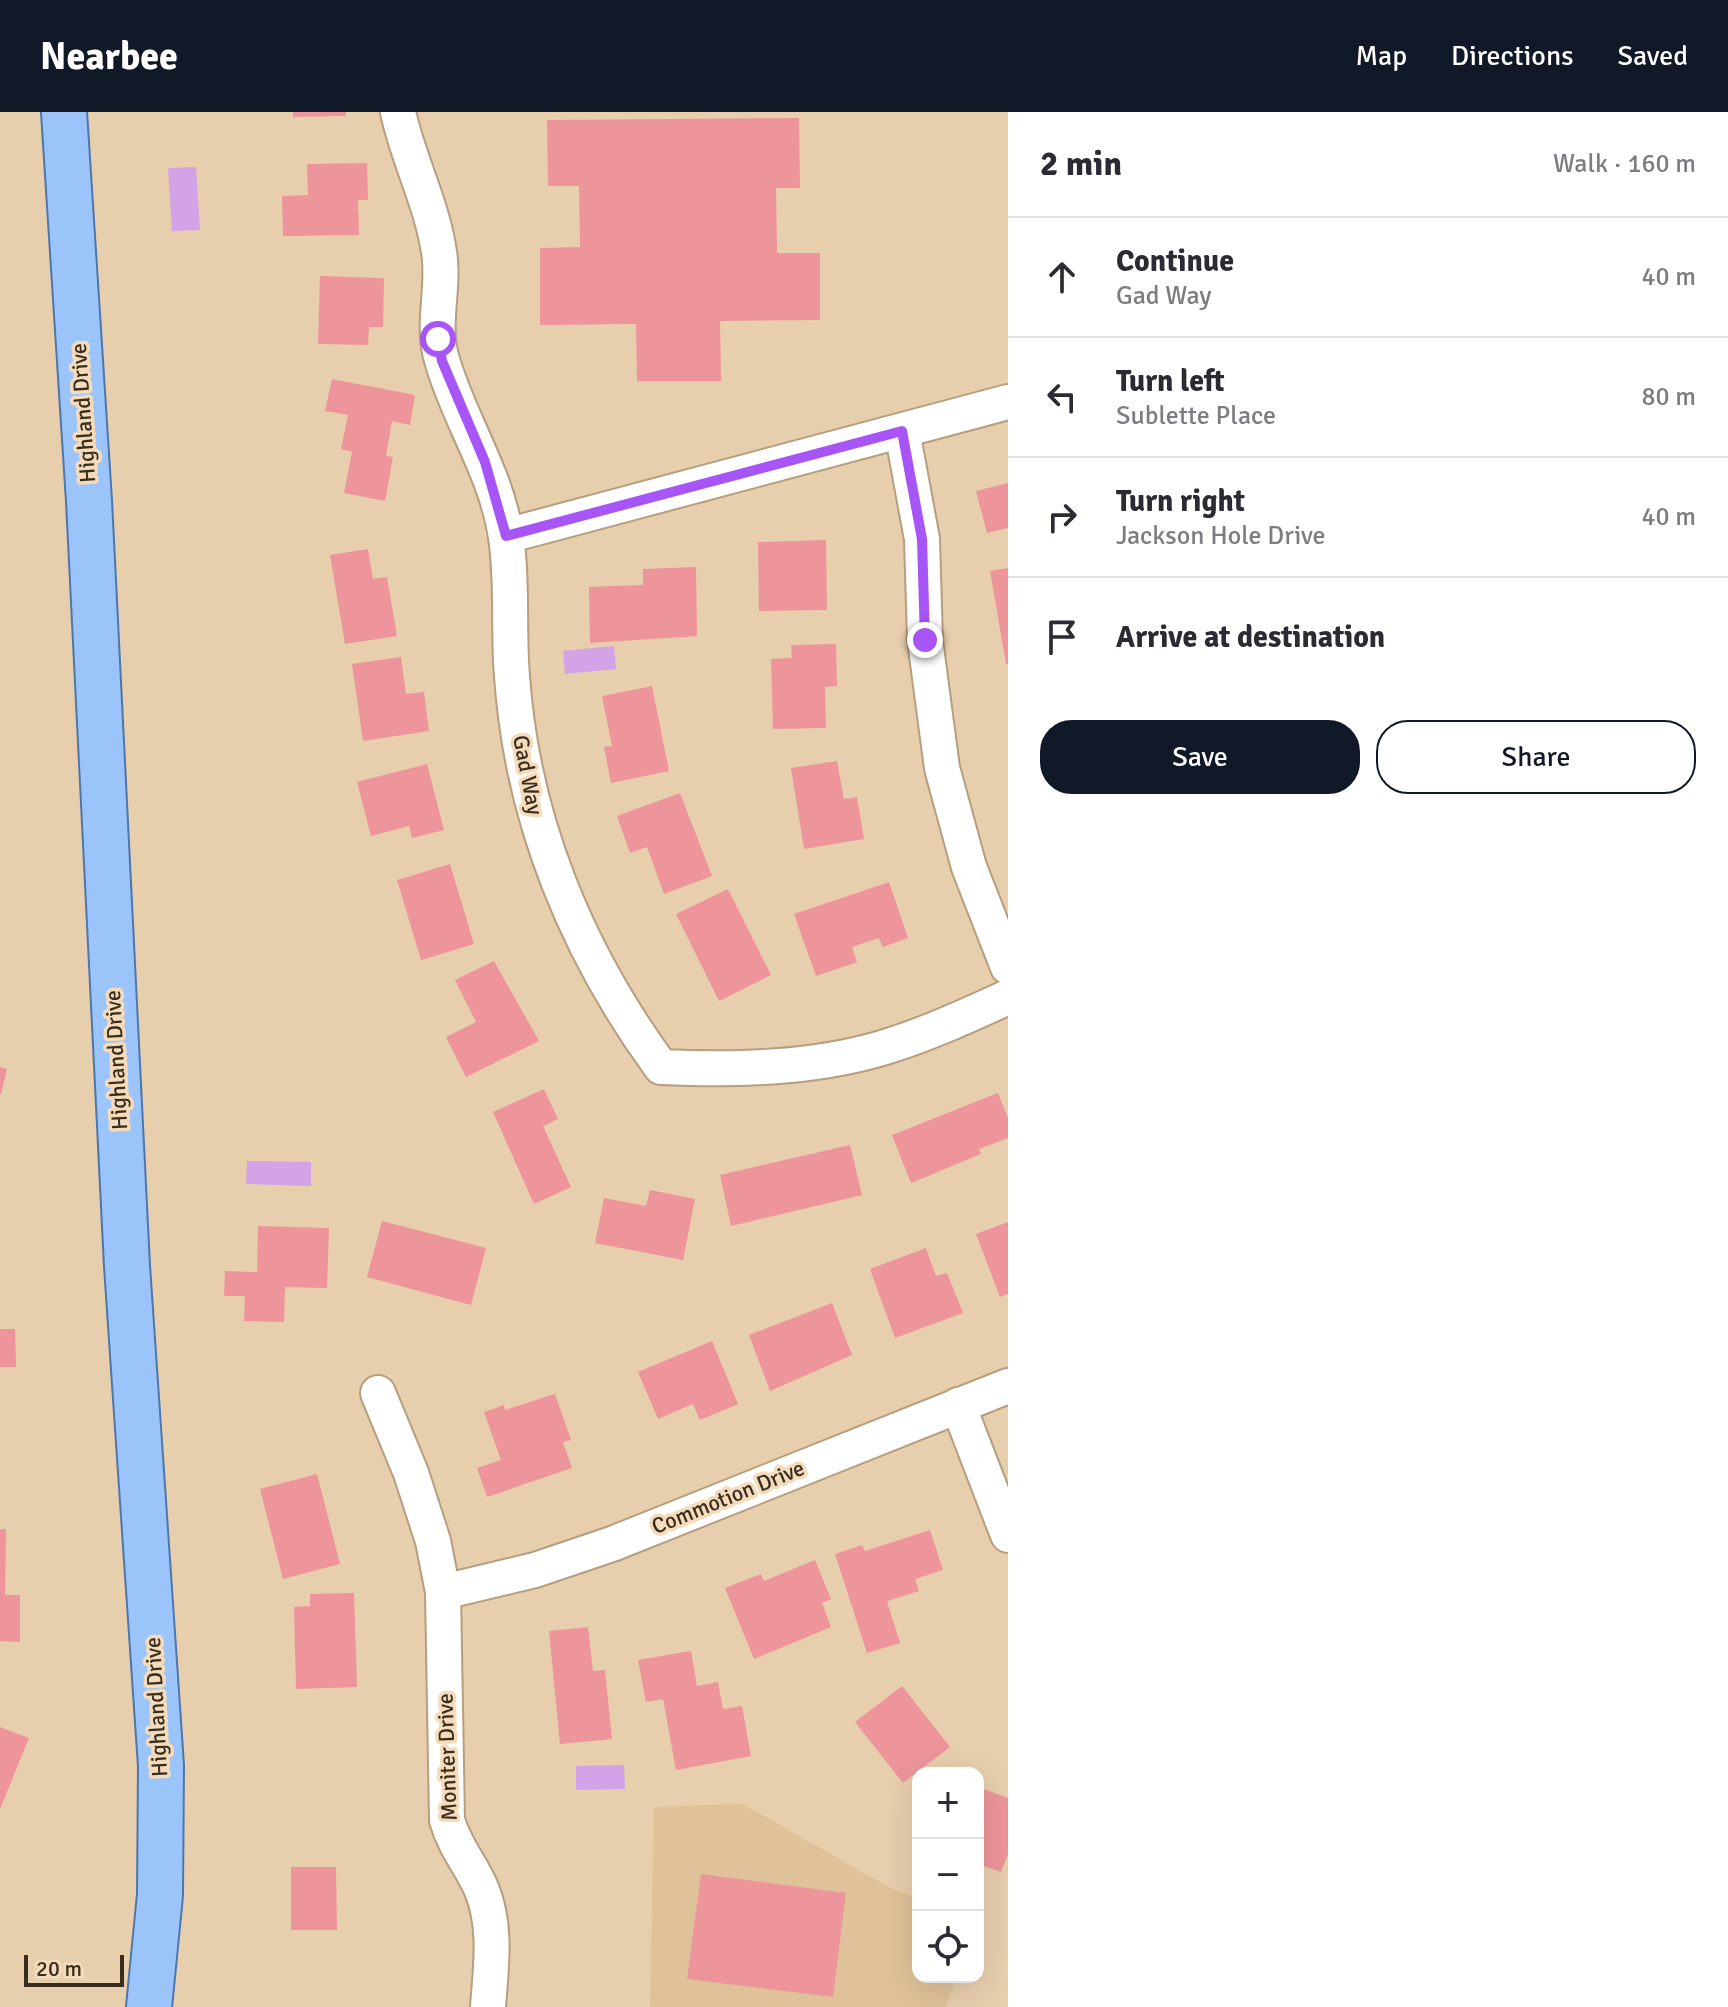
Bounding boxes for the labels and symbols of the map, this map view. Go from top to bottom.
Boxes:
route start [420,321,456,357]
street label: Highland Drive [65,342,101,484]
route end [907,622,943,658]
street label: Gad Way [507,733,549,818]
street label: Highland Drive [99,990,133,1130]
street label: Commotion Drive [648,1454,808,1540]
street label: Highland Drive [139,1637,173,1777]
street label: Moniter Drive [431,1693,463,1821]
scale bar [24,1951,124,1987]

